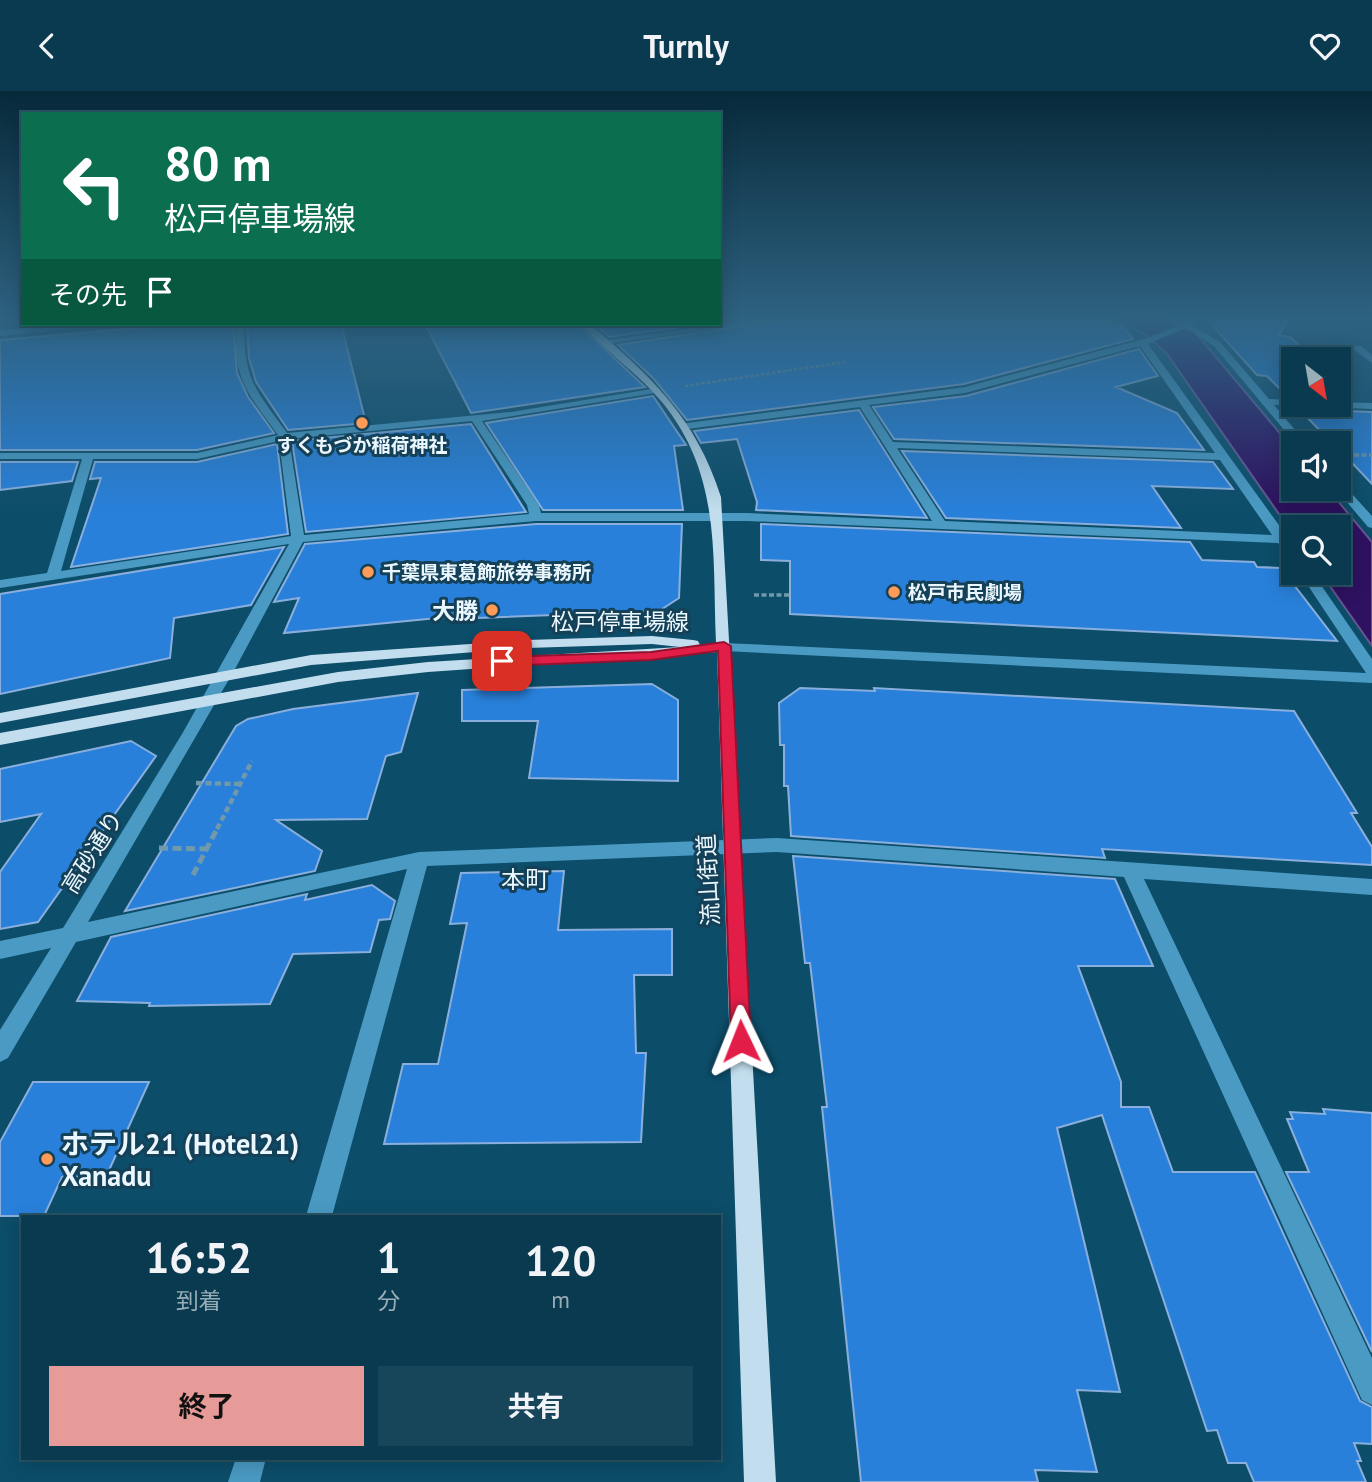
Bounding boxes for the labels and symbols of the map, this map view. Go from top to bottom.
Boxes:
north arrow [1281,347,1351,417]
marker: すくもづか稲荷神社 [354,415,370,431]
place label: すくもづか稲荷神社 [276,433,448,457]
place label: 千葉県東葛飾旅券事務所 [382,560,591,584]
marker: 千葉県東葛飾旅券事務所 [360,564,376,580]
place label: 松戸市民劇場 [908,580,1022,604]
marker: 松戸市民劇場 [886,584,902,600]
place label: 大勝 [432,596,478,625]
marker: 大勝 [484,602,500,618]
street label: 松戸停車場線 [551,607,689,636]
pin [472,631,532,691]
street label: 高砂通り [55,805,129,899]
street label: 流山街道 [691,833,725,927]
district label: 本町 [501,864,549,895]
position arrow [704,1004,778,1078]
place label: ホテル21 (Hotel21) Xanadu [61,1125,299,1194]
marker: ホテル21 (Hotel21) Xanadu [39,1151,55,1167]

